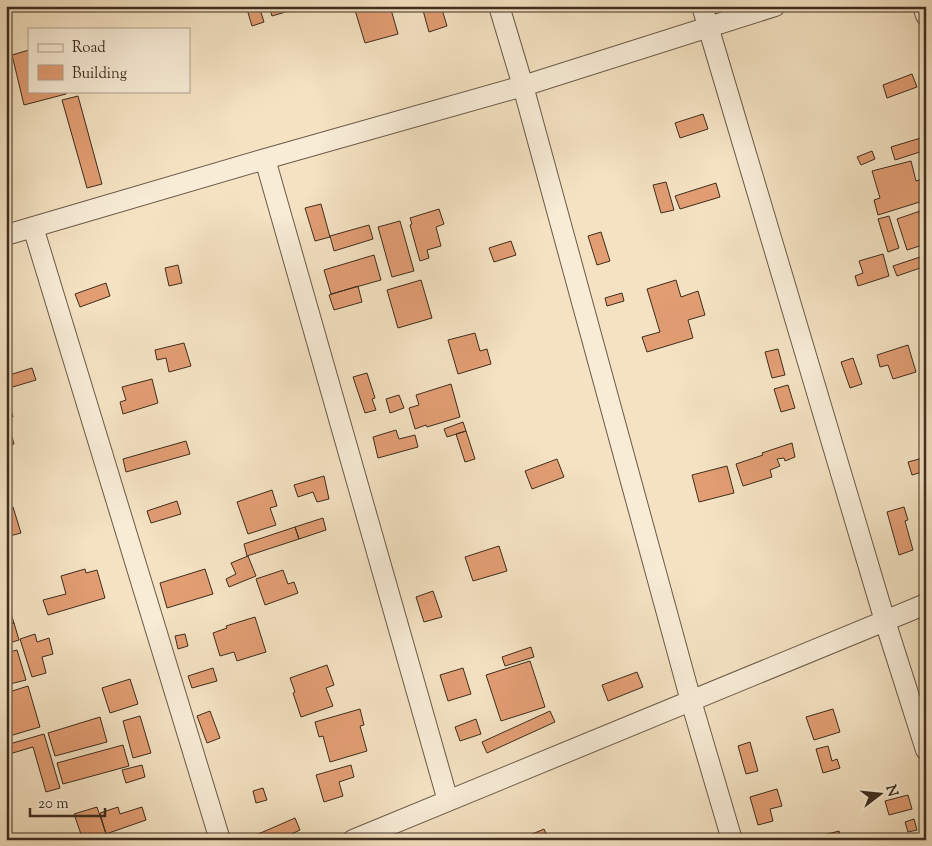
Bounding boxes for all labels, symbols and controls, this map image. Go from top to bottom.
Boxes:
legend [28,28,190,92]
text: Road [72,38,106,59]
text: Building [72,64,127,85]
north arrow [854,768,904,818]
text: N [879,783,902,799]
scale bar [30,786,105,818]
text: 20 m [38,794,69,815]

